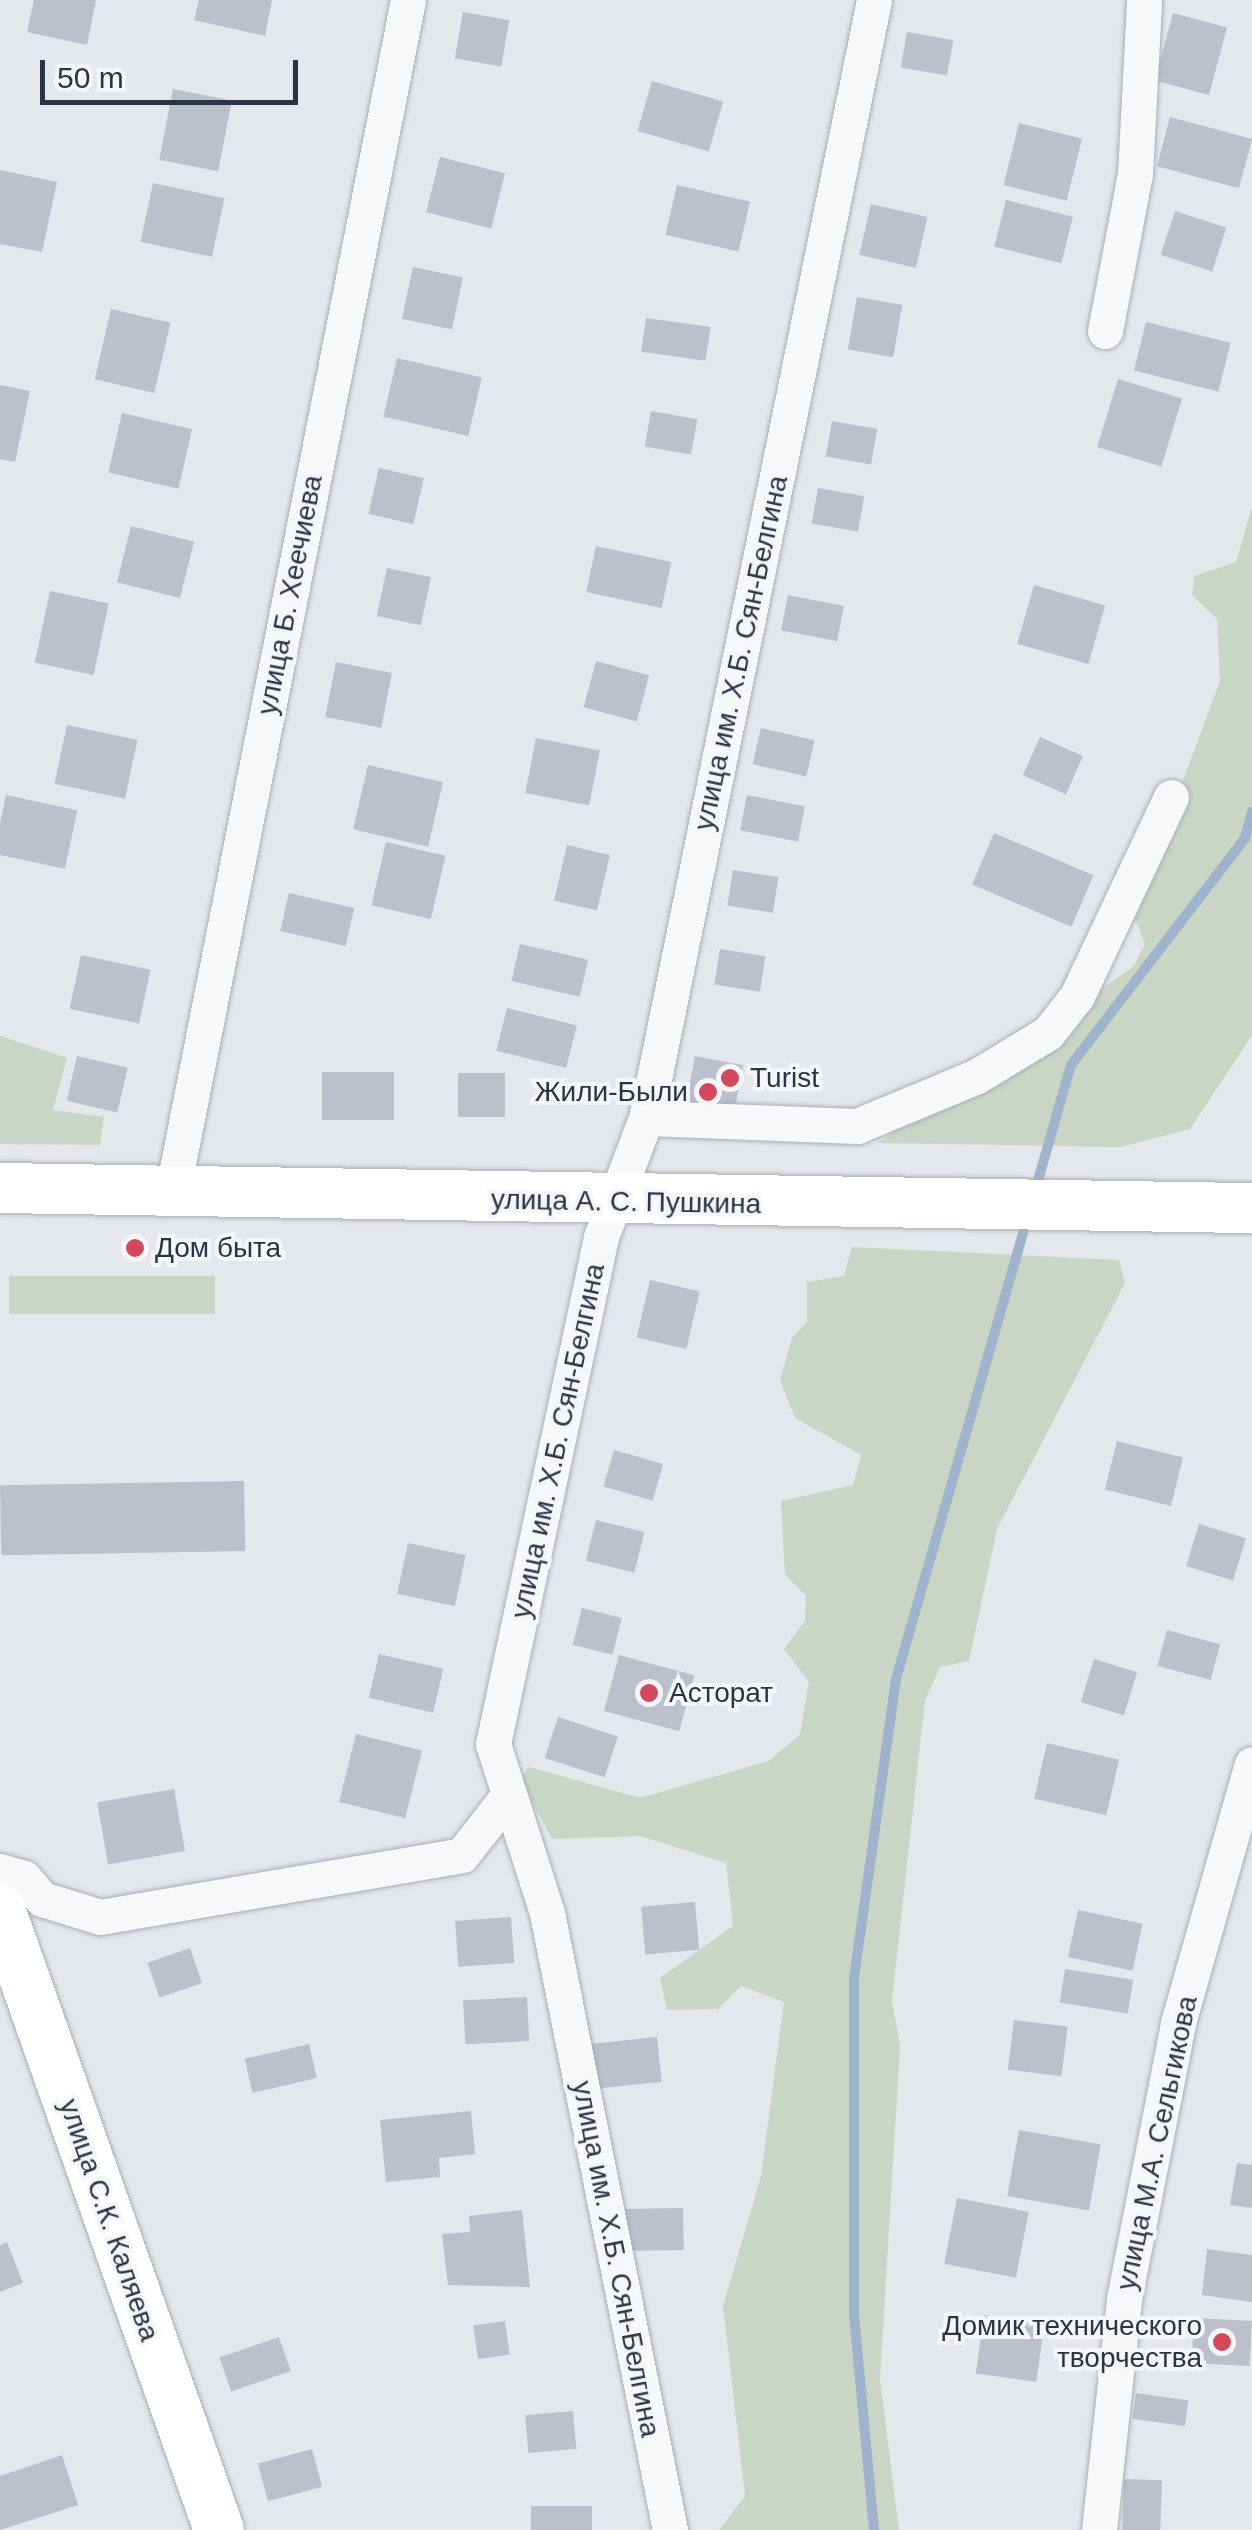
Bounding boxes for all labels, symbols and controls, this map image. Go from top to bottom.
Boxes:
scale bar [45,40,302,102]
text: 50 m [57,61,124,94]
street label: улица Б. Хеечиева [250,472,330,718]
street label: улица им. Х.Б. Сян-Белгина [687,472,795,834]
place label: Turist [750,1061,819,1095]
marker: Turist [719,1067,741,1089]
place label: Жили-Были [535,1075,688,1109]
marker: Жили-Были [697,1081,719,1103]
street label: улица А. С. Пушкина [491,1183,761,1221]
place label: Дом быта [155,1231,281,1265]
marker: Дом быта [124,1237,146,1259]
street label: улица им. Х.Б. Сян-Белгина [504,1260,612,1622]
place label: Асторат [669,1676,773,1710]
marker: Асторат [638,1682,660,1704]
street label: улица М.А. Сельгикова [1109,1993,1205,2293]
street label: улица им. Х.Б. Сян-Белгина [565,2078,667,2440]
street label: улица С.К. Каляева [52,2095,166,2345]
place label: Домик технического творчества [942,2309,1202,2375]
marker: Домик технического творчества [1211,2331,1233,2353]

